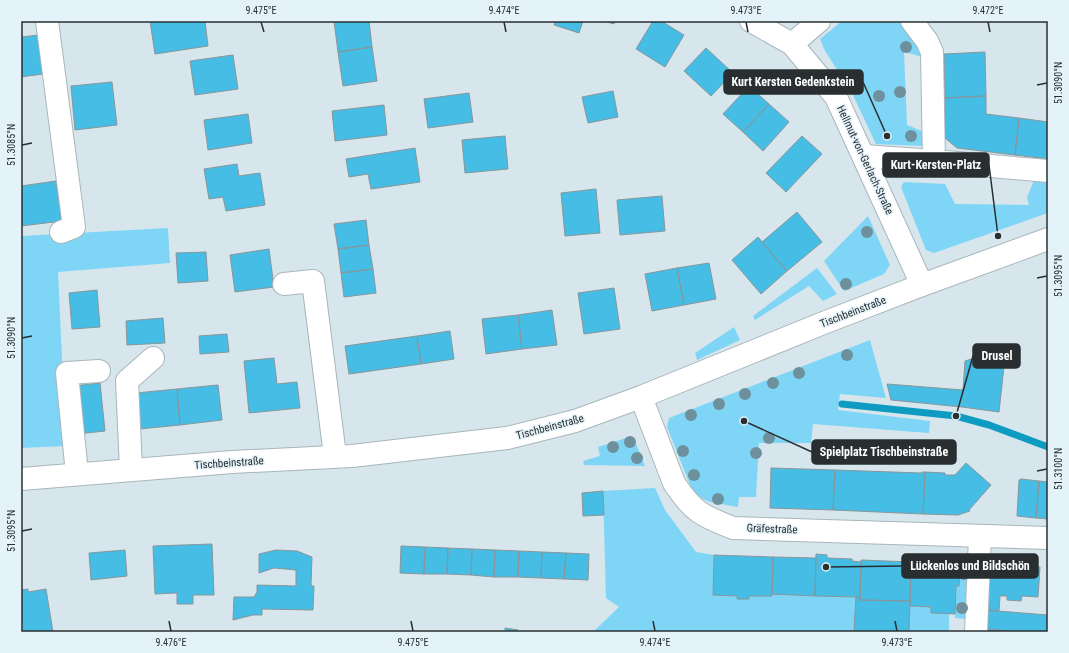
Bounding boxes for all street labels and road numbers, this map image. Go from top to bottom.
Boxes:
street label: Hellmut-von-Gerlach-Straße [834,103,896,217]
street label: Tischbeinstraße [818,293,888,331]
street label: Tischbeinstraße [515,412,585,442]
street label: Tischbeinstraße [194,454,264,472]
street label: Gräfestraße [746,522,798,536]

